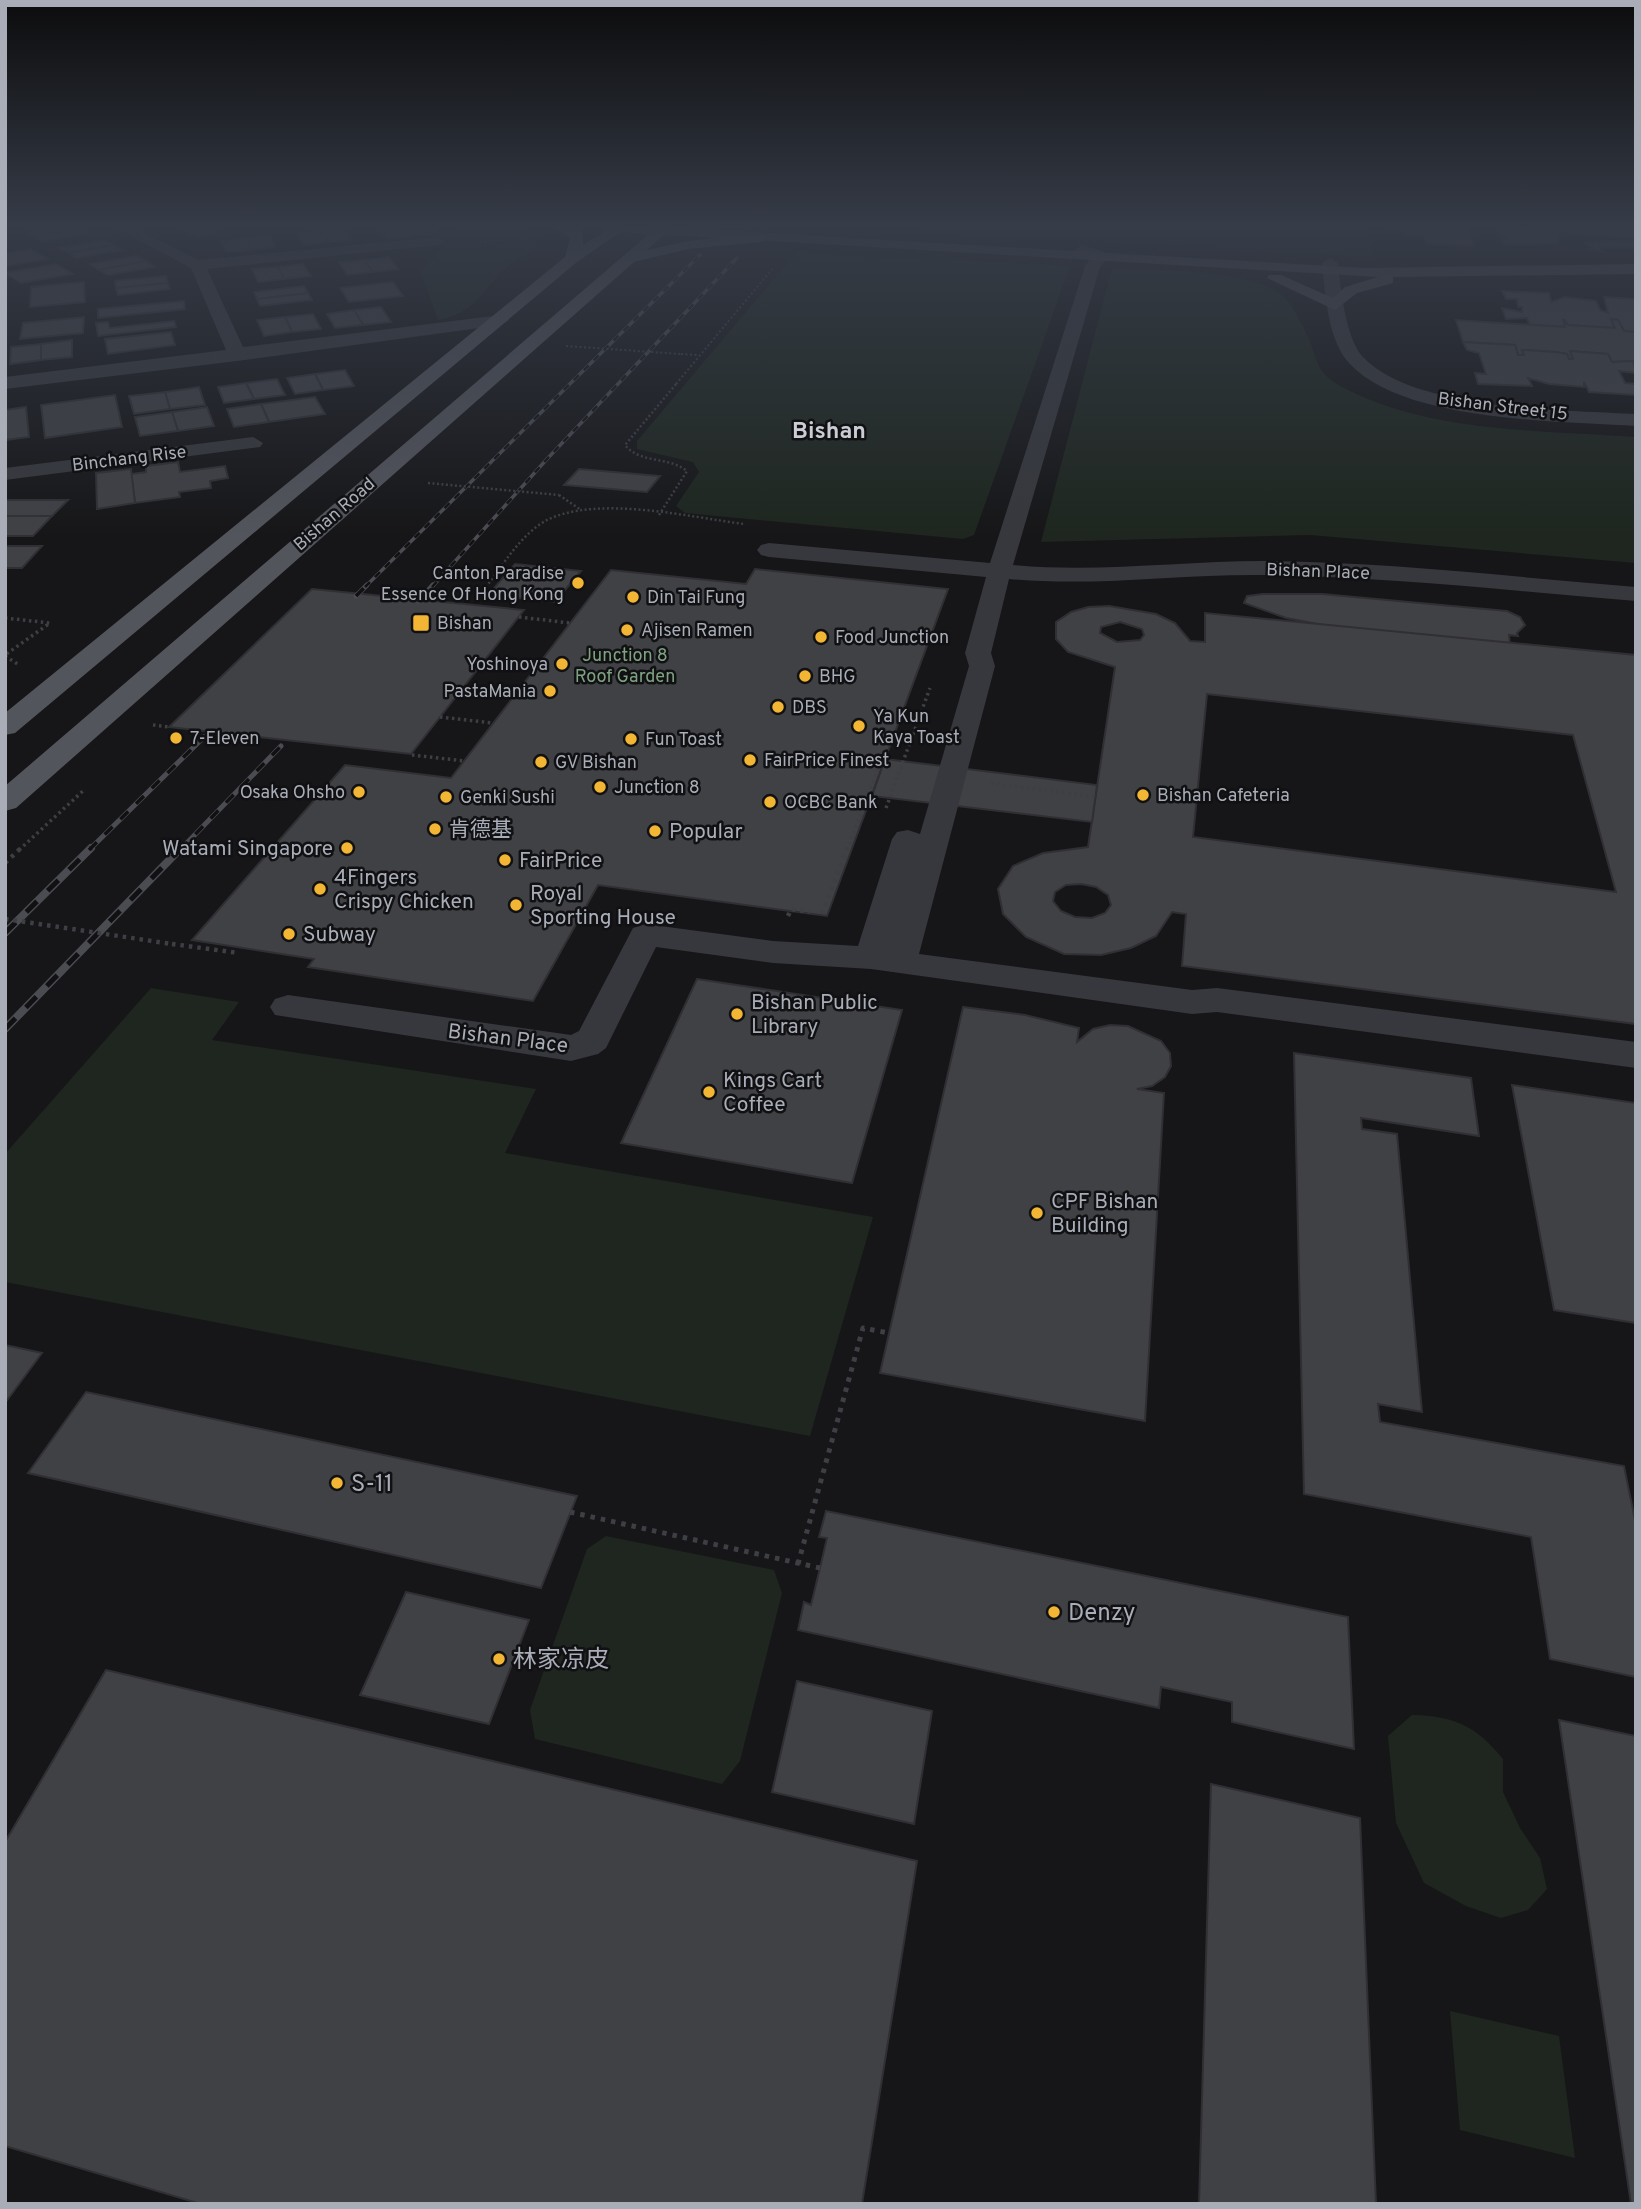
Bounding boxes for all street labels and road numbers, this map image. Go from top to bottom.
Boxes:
street label: Bishan Street 15 [1437,388,1569,427]
street label: Binchang Rise [71,441,188,478]
street label: Bishan Road [289,473,381,557]
street label: Bishan Place [1266,559,1370,586]
street label: Bishan Place [446,1019,570,1060]

